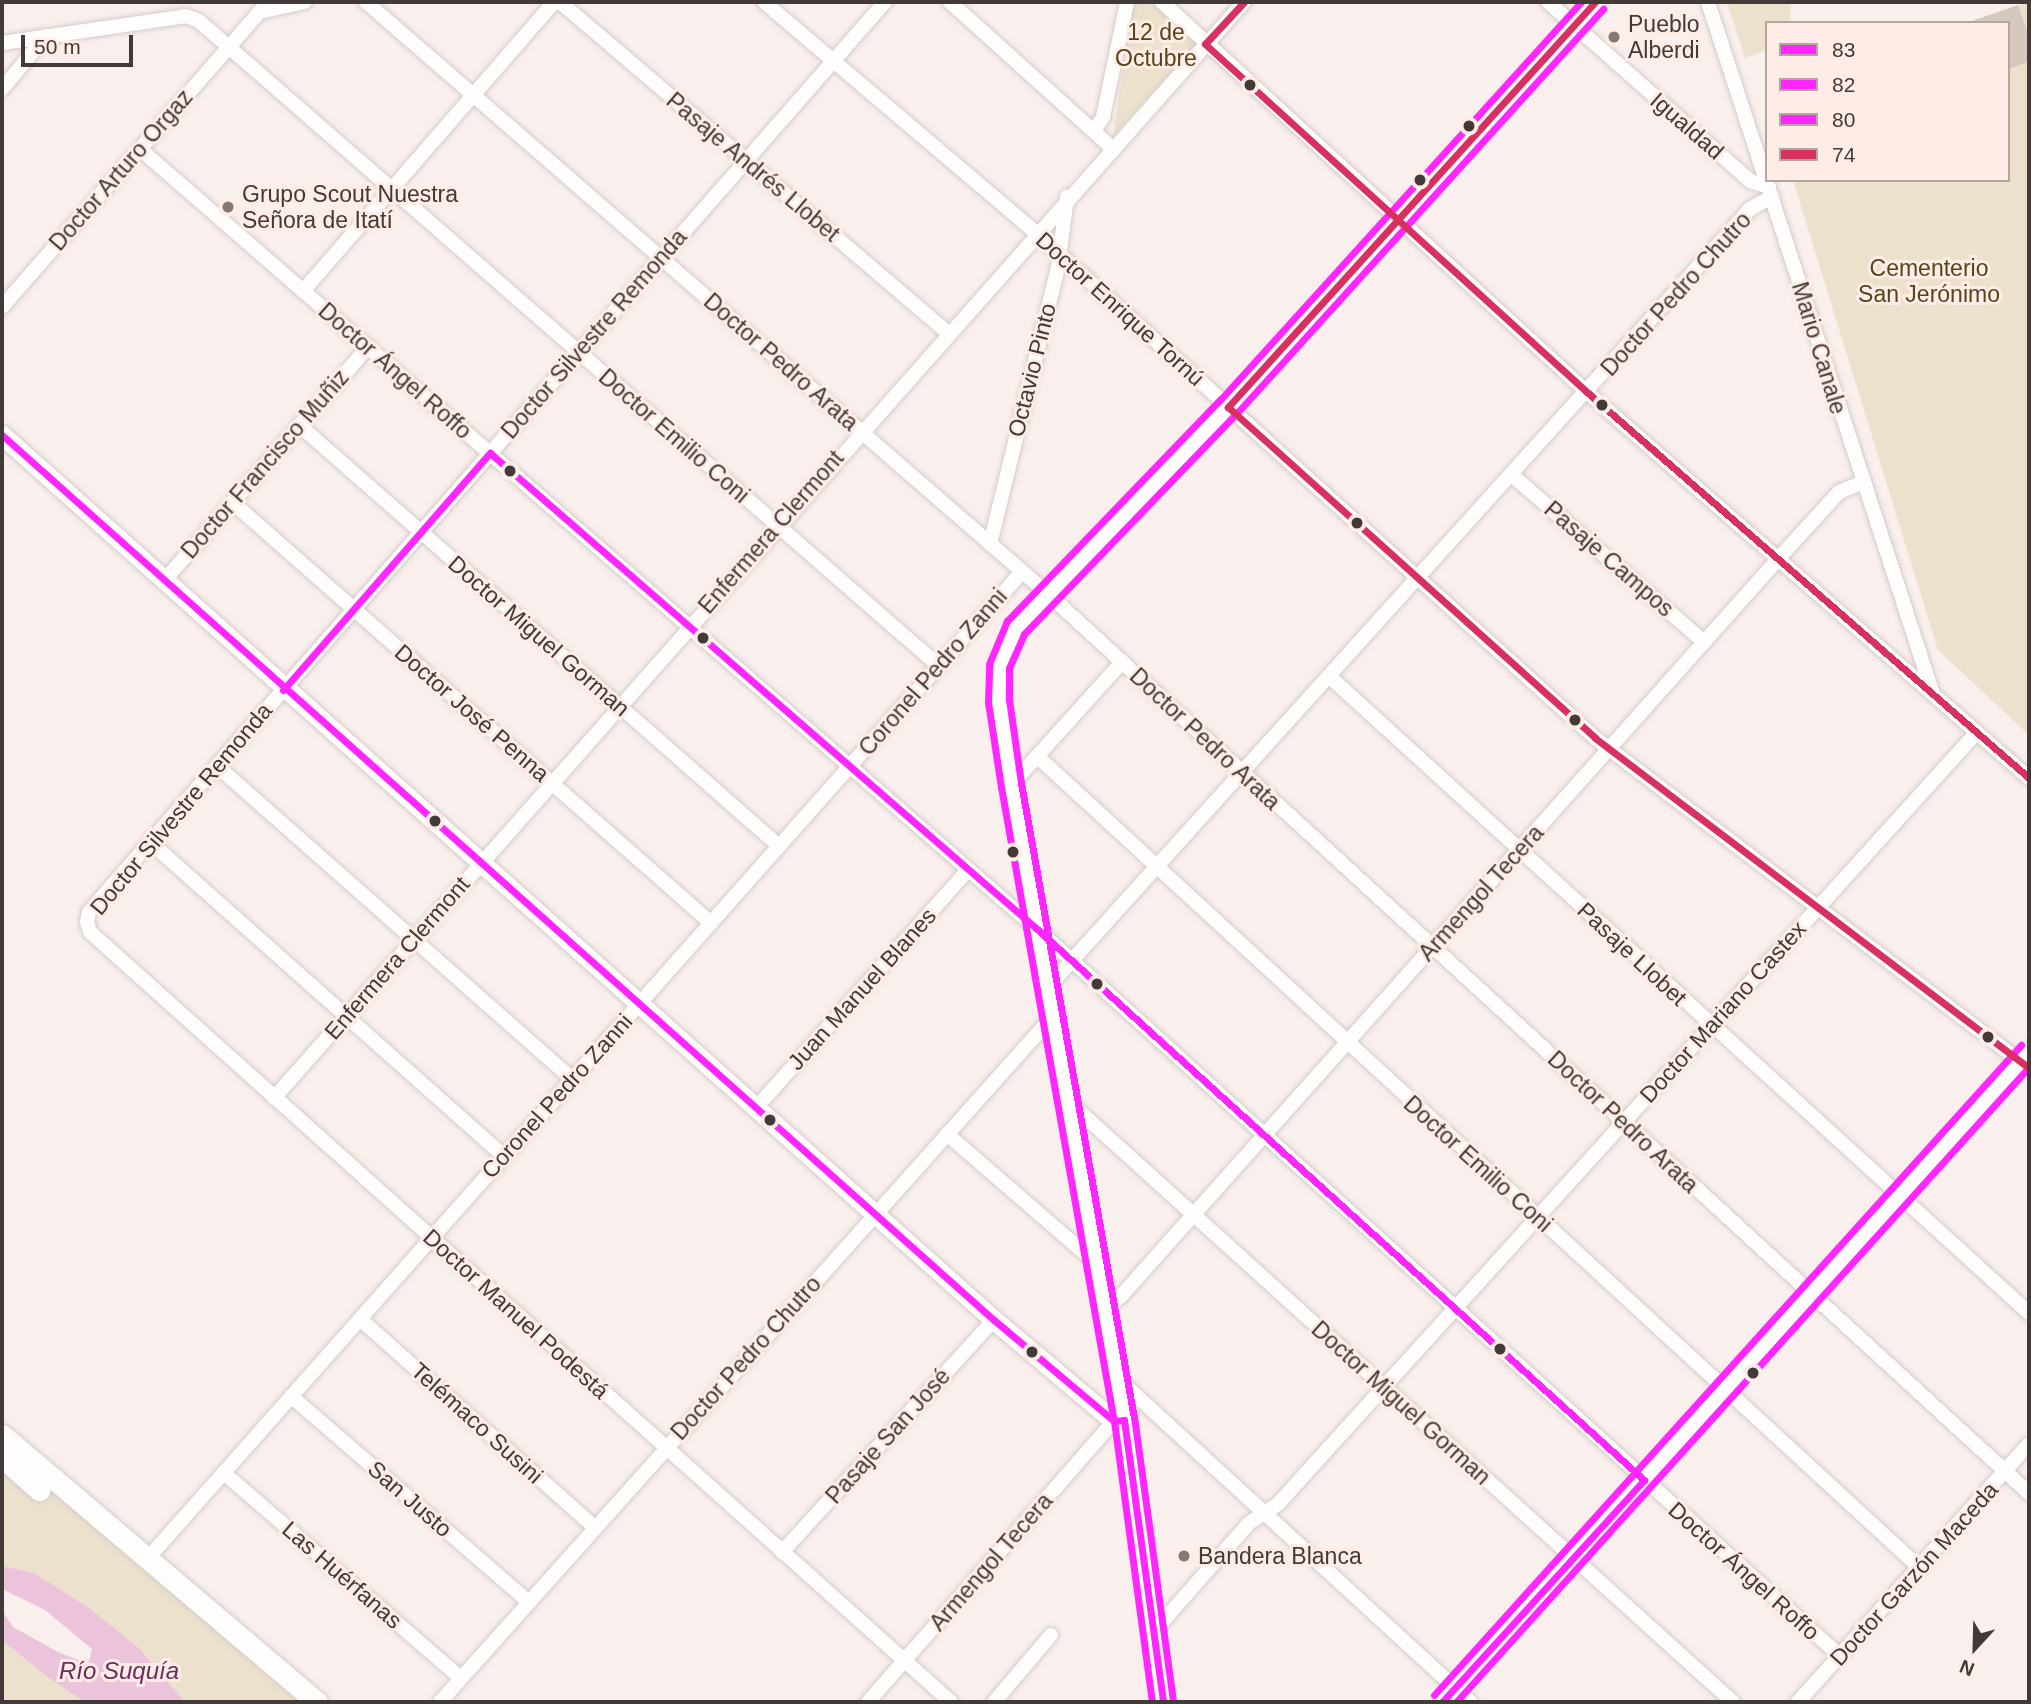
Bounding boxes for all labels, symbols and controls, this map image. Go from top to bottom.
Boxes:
place label: Pueblo Alberdi [1628,10,1700,64]
park label: 12 de Octubre [1115,18,1197,72]
scale bar [24,21,136,65]
legend [1765,21,2010,182]
marker: Pueblo Alberdi [1606,29,1622,45]
text: 50 m [34,35,81,58]
text: 83 [1832,38,1855,61]
text: 82 [1832,73,1855,96]
unlabelled marker [1243,78,1257,92]
street label: Doctor Arturo Orgaz [43,83,199,257]
street label: Pasaje Andrés Llobet [660,86,846,248]
street label: Igualdad [1645,87,1729,165]
text: 80 [1832,108,1855,131]
unlabelled marker [1462,119,1476,133]
text: 74 [1832,143,1855,166]
unlabelled marker [1413,173,1427,187]
place label: Grupo Scout Nuestra Señora de Itatí [242,180,458,234]
marker: Grupo Scout Nuestra Señora de Itatí [220,199,236,215]
street label: Doctor Pedro Chutro [1595,206,1757,382]
street label: Doctor Silvestre Remonda [496,224,692,444]
street label: Doctor Enrique Tornú [1030,226,1210,392]
park label: Cementerio San Jerónimo [1858,254,2000,308]
street label: Mario Canale [1786,279,1852,417]
street label: Doctor Pedro Arata [698,287,864,437]
street label: Doctor Ángel Roffo [313,297,477,445]
street label: Octavio Pinto [1002,300,1062,440]
street label: Doctor Emilio Coni [593,363,755,509]
street label: Doctor Francisco Muñiz [175,364,355,564]
unlabelled marker [1595,398,1609,412]
street label: Enfermera Clermont [693,445,849,619]
unlabelled marker [503,464,517,478]
street label: Pasaje Campos [1539,495,1679,623]
unlabelled marker [1350,516,1364,530]
street label: Doctor Miguel Gorman [443,550,635,722]
street label: Coronel Pedro Zanni [853,583,1013,761]
unlabelled marker [696,631,710,645]
street label: Doctor José Penna [389,638,555,788]
street label: Doctor Pedro Arata [1124,662,1286,816]
street label: Doctor Silvestre Remonda [84,697,278,921]
unlabelled marker [1568,713,1582,727]
unlabelled marker [428,814,442,828]
street label: Armengol Tecera [1413,819,1549,967]
unlabelled marker [1006,845,1020,859]
street label: Enfermera Clermont [319,871,475,1045]
street label: Pasaje Llobet [1572,896,1692,1012]
street label: Juan Manuel Blanes [782,902,942,1076]
street label: Doctor Mariano Castex [1634,915,1812,1109]
unlabelled marker [1090,977,1104,991]
street label: Coronel Pedro Zanni [476,1008,638,1184]
unlabelled marker [1981,1030,1995,1044]
street label: Doctor Pedro Arata [1542,1045,1704,1199]
street label: Doctor Emilio Coni [1398,1090,1558,1238]
unlabelled marker [763,1113,777,1127]
street label: Doctor Manuel Podestá [417,1223,615,1405]
street label: Doctor Pedro Chutro [665,1270,827,1446]
street label: Doctor Miguel Gorman [1306,1315,1496,1491]
unlabelled marker [1493,1342,1507,1356]
unlabelled marker [1025,1345,1039,1359]
street label: Telémaco Susini [406,1357,548,1489]
street label: Pasaje San José [820,1363,956,1509]
unlabelled marker [1746,1366,1760,1380]
street label: San Justo [362,1455,458,1543]
street label: Doctor Garzón Maceda [1824,1476,2004,1672]
street label: Armengol Tecera [924,1487,1058,1637]
street label: Doctor Ángel Roffo [1663,1496,1825,1646]
street label: Las Huérfanas [276,1516,408,1634]
place label: Bandera Blanca [1198,1542,1362,1570]
marker: Bandera Blanca [1176,1548,1192,1564]
north arrow [1940,1613,2010,1683]
text: N [1957,1656,1977,1680]
water label: Río Suquía [59,1657,179,1685]

